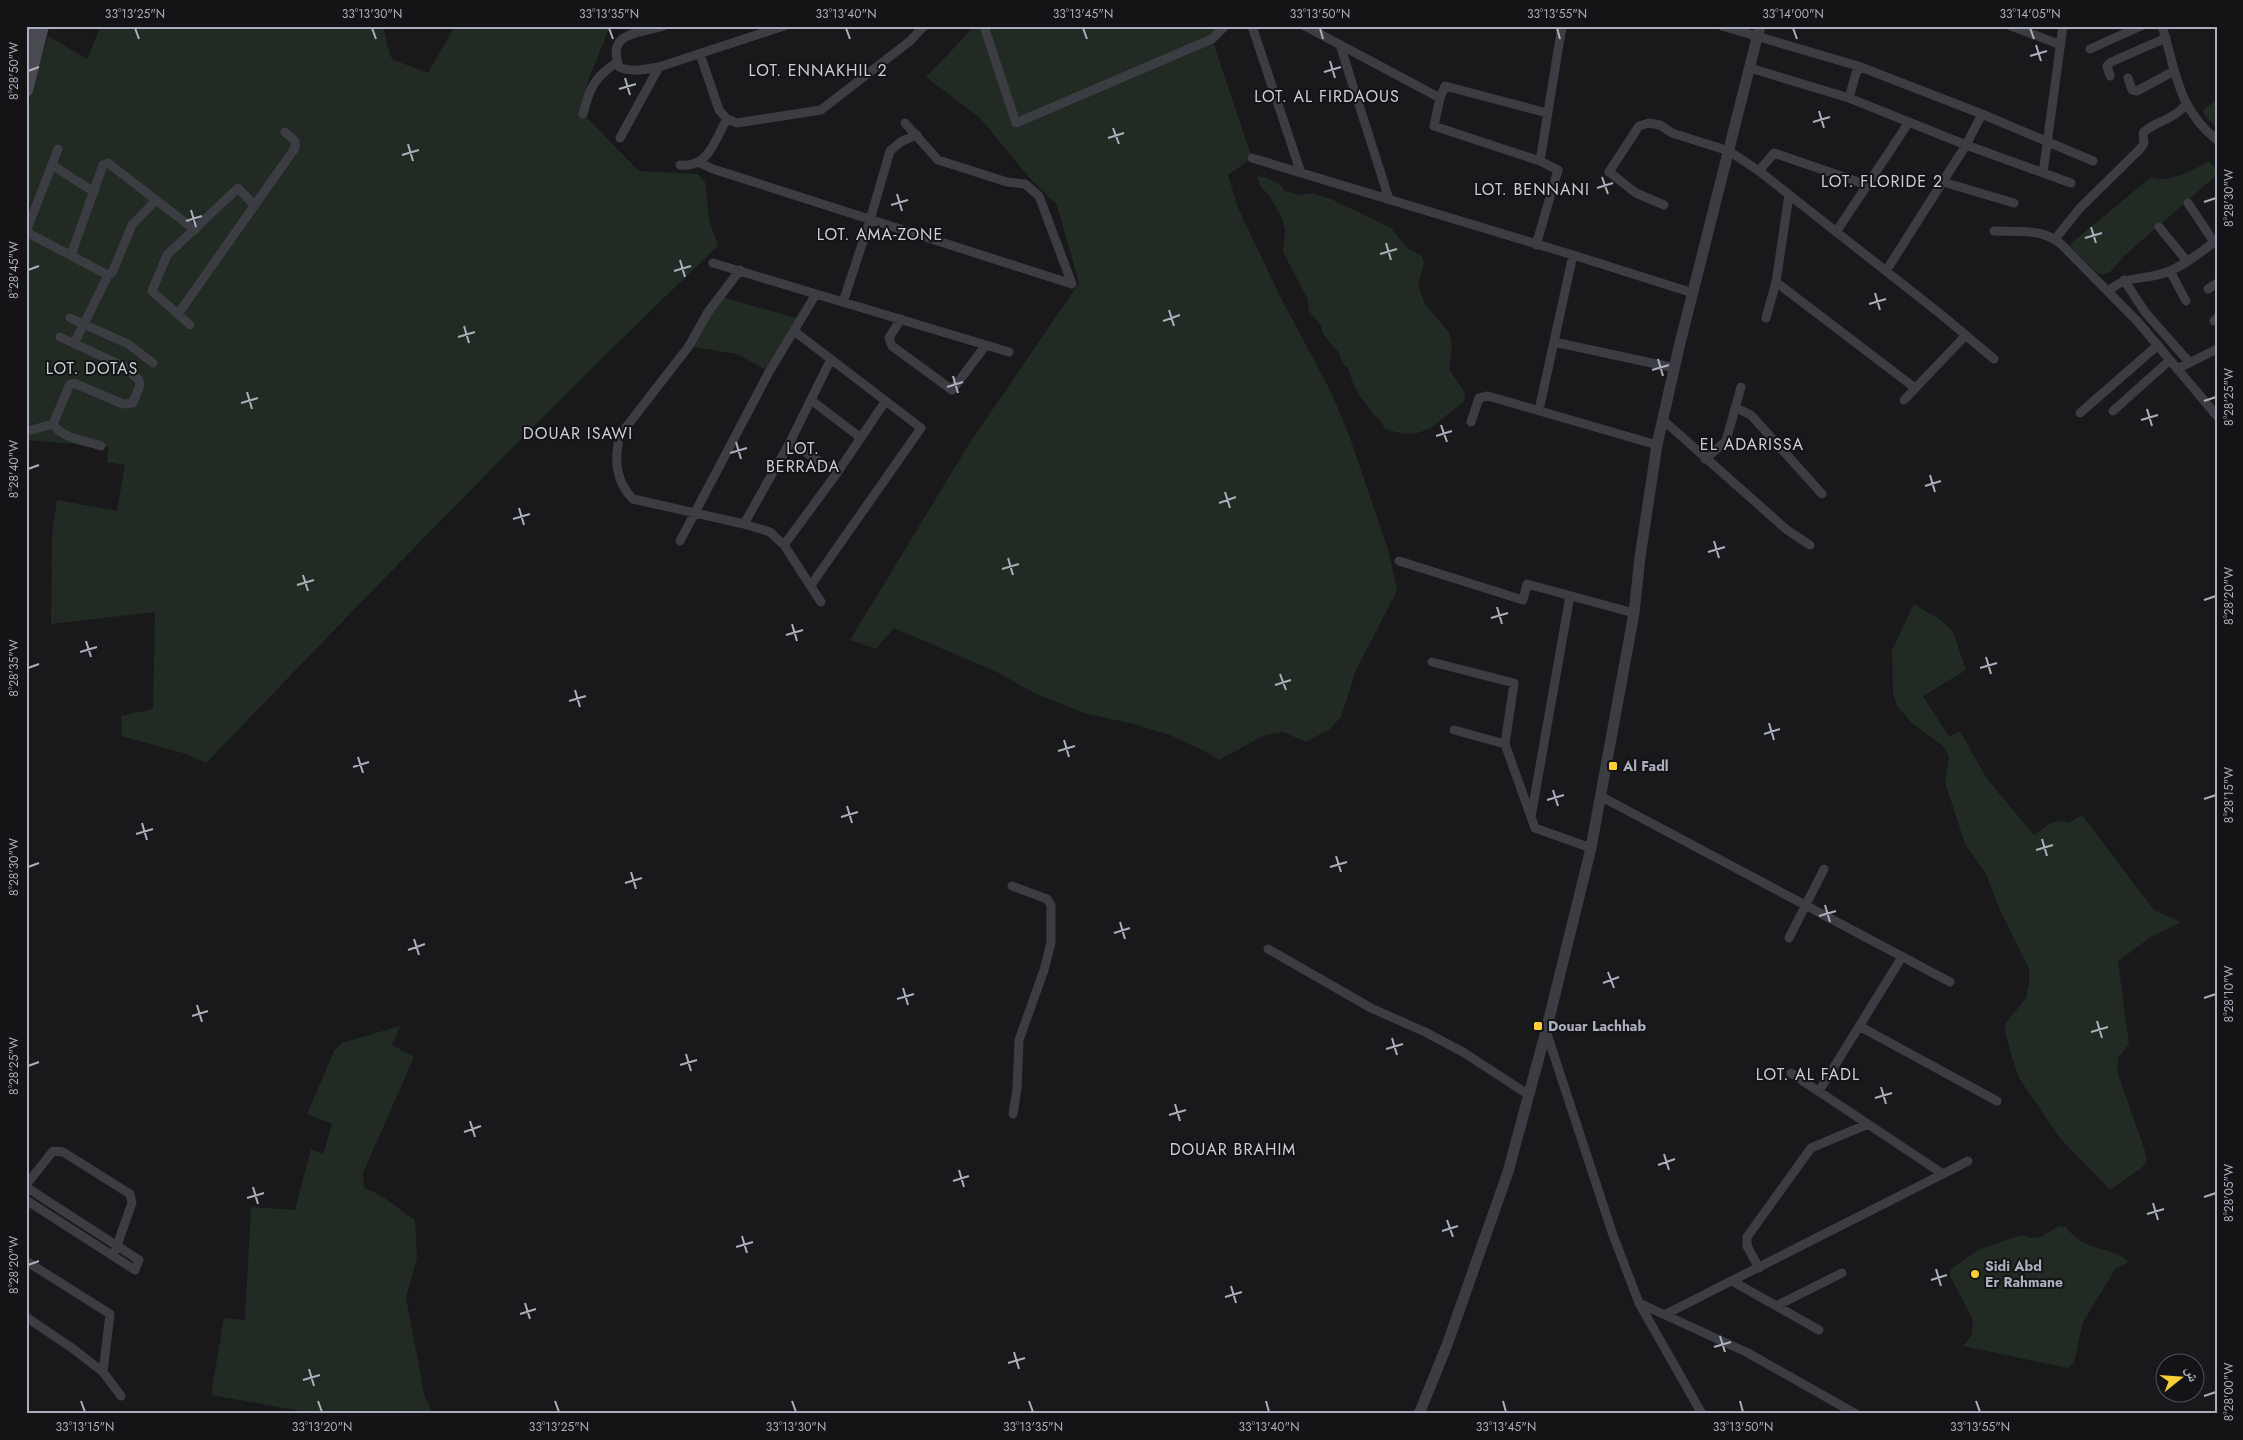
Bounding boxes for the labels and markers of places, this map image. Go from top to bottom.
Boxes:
place label: Al Fadl [1622,756,1669,776]
marker: Al Fadl [1607,760,1619,772]
place label: Douar Lachhab [1548,1016,1646,1036]
marker: Douar Lachhab [1532,1020,1544,1032]
place label: Sidi Abd Er Rahmane [1985,1256,2063,1292]
marker: Sidi Abd Er Rahmane [1969,1268,1981,1280]

